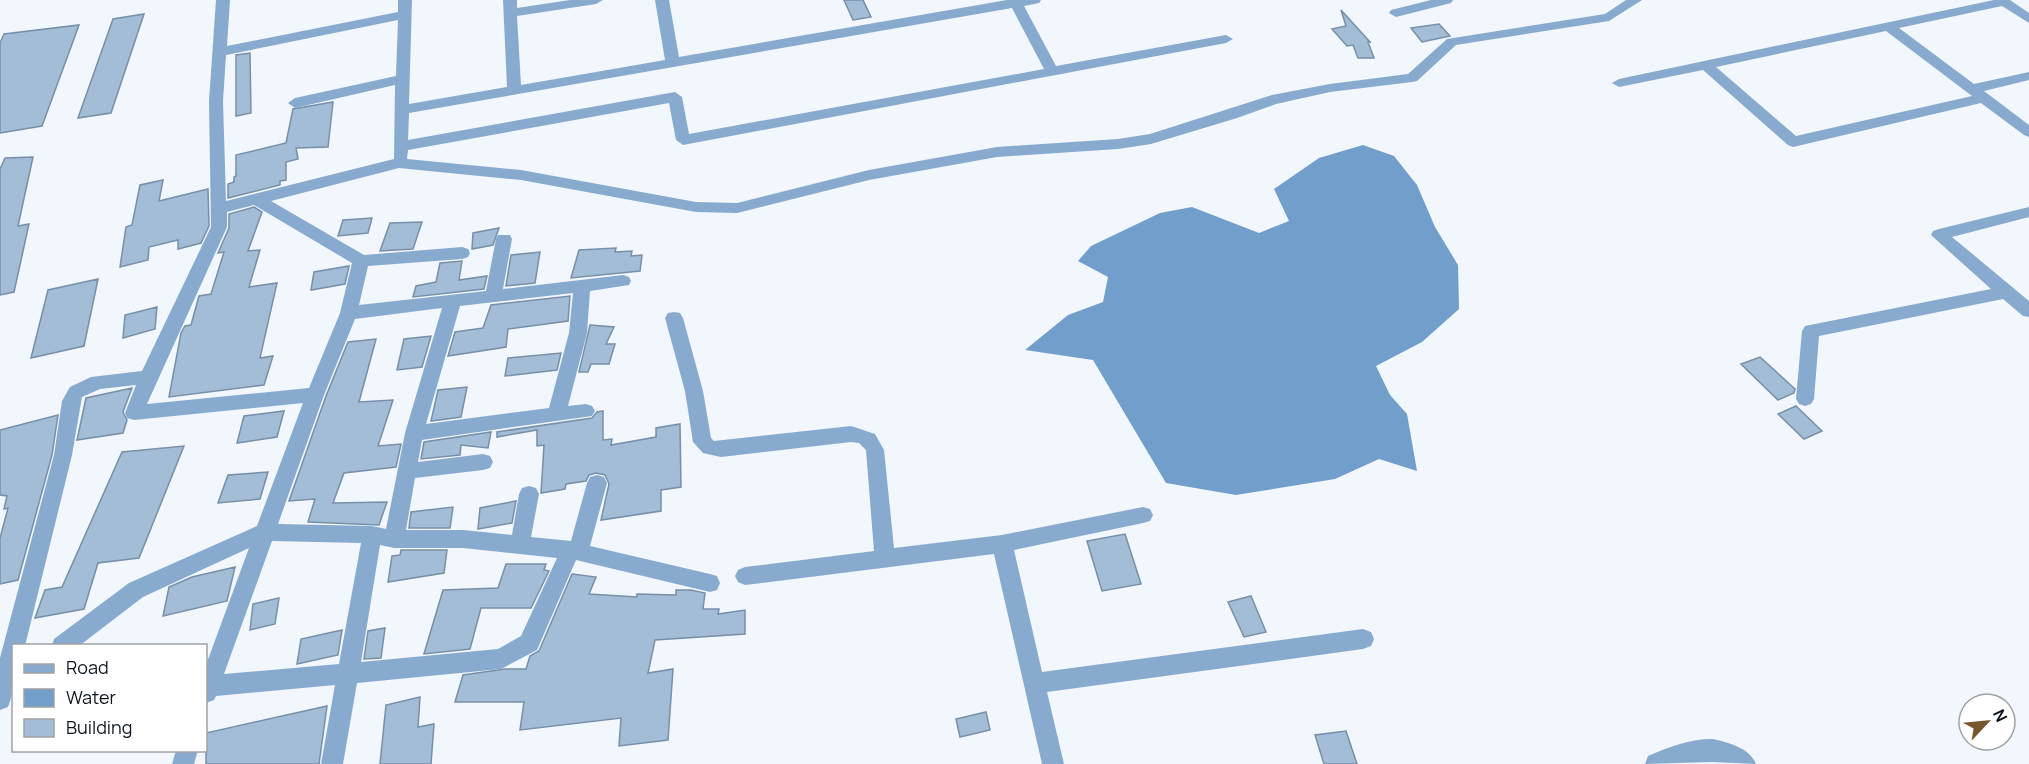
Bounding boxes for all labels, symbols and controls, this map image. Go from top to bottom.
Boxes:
legend [12,644,207,752]
text: Road [66,655,109,679]
text: Water [66,685,116,709]
north arrow [1957,692,2017,752]
text: N [1988,705,2013,725]
text: Building [66,715,132,739]

